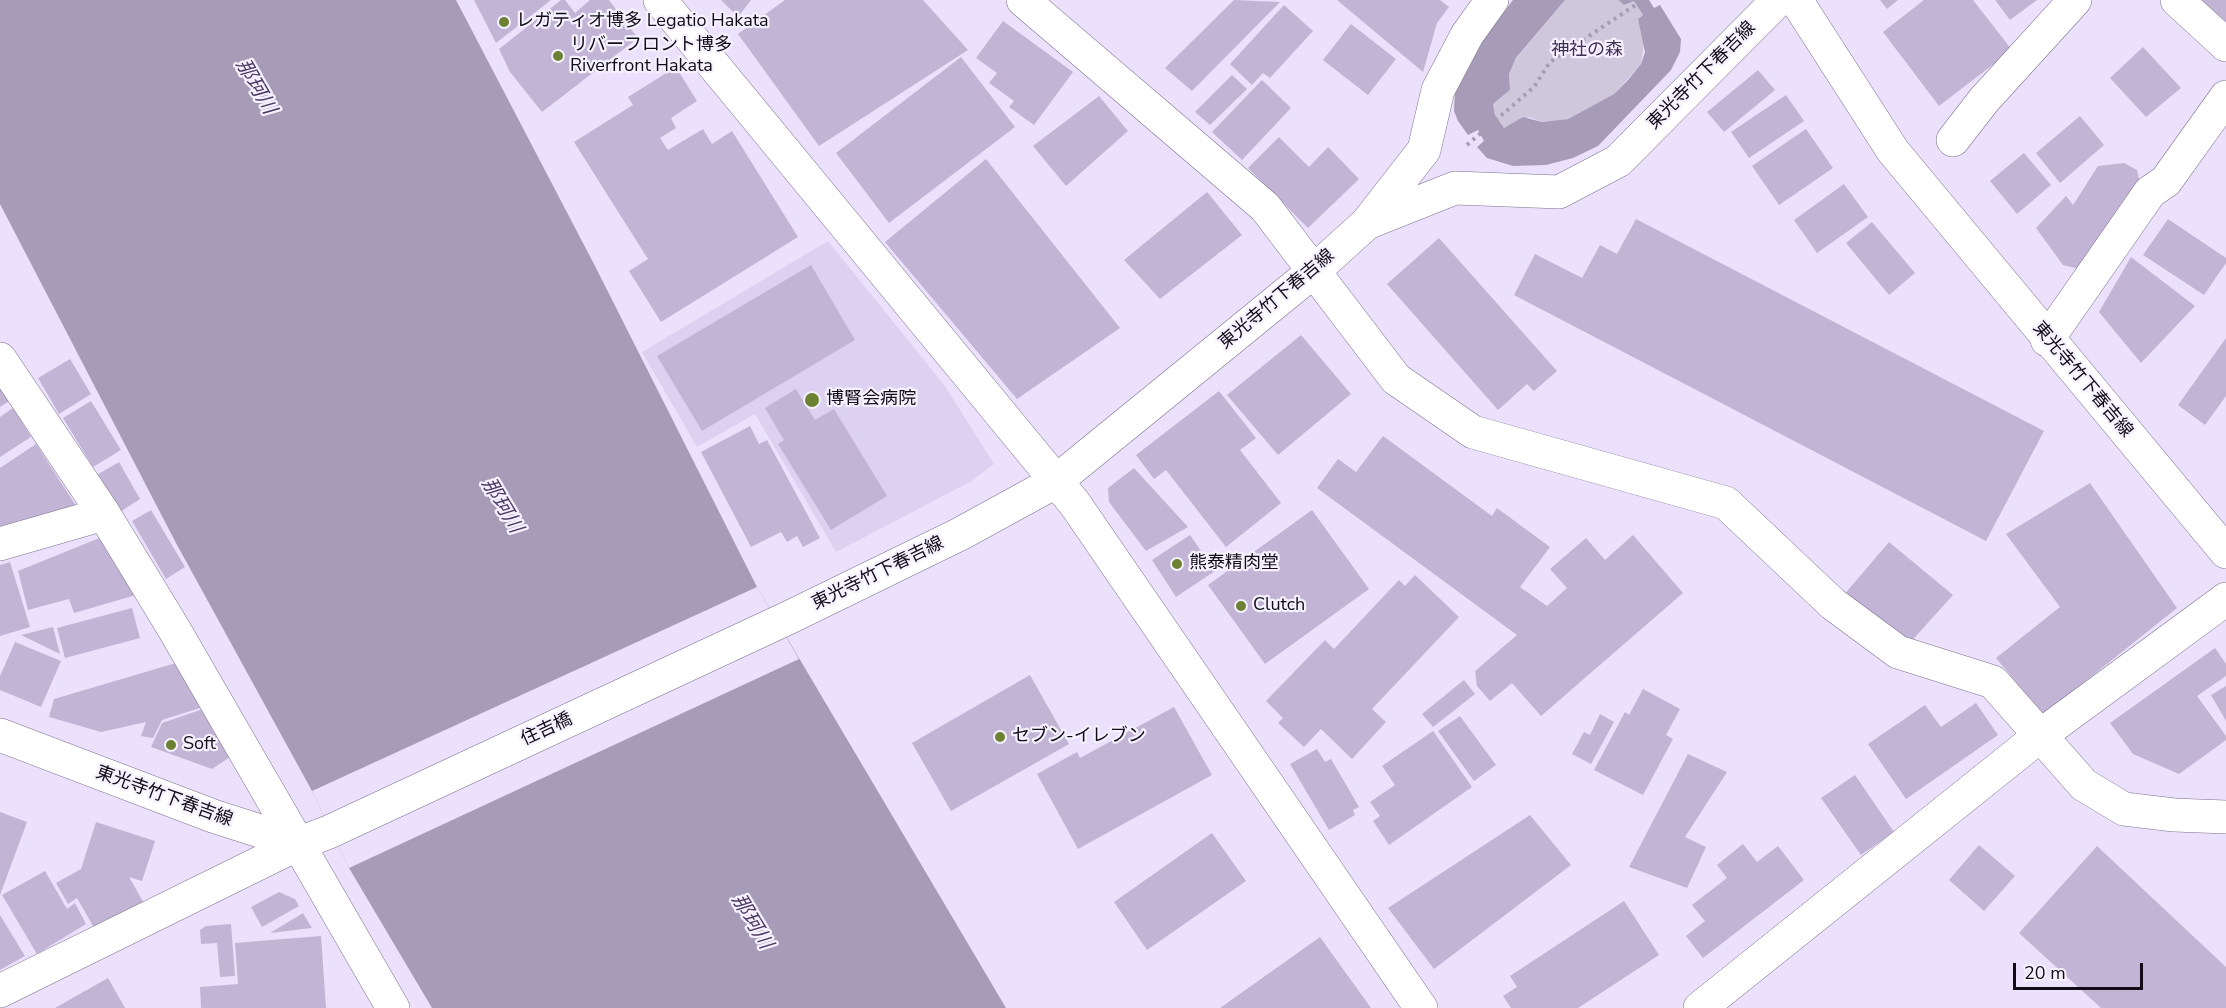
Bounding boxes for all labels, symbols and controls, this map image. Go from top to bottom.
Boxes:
place label: レガティオ博多 Legatio Hakata [516,11,769,33]
marker: レガティオ博多 Legatio Hakata [497,15,511,29]
street label: 東光寺竹下春吉線 [1643,17,1761,135]
place label: リバーフロント博多 Riverfront Hakata [570,35,732,78]
park label: 神社の森 [1551,40,1623,62]
marker: リバーフロント博多 Riverfront Hakata [551,49,565,63]
water label: 那珂川 [230,55,280,119]
street label: 東光寺竹下春吉線 [1215,245,1339,355]
street label: 東光寺竹下春吉線 [2027,318,2137,442]
place label: 博腎会病院 [826,389,916,411]
marker: 博腎会病院 [803,391,821,409]
water label: 那珂川 [475,474,527,538]
street label: 東光寺竹下春吉線 [809,533,947,615]
place label: 熊泰精肉堂 [1189,553,1279,575]
marker: 熊泰精肉堂 [1170,557,1184,571]
place label: Clutch [1253,595,1305,617]
marker: Clutch [1234,599,1248,613]
street label: 住吉橋 [518,709,576,751]
place label: セブン-イレブン [1012,726,1146,748]
marker: セブン-イレブン [993,730,1007,744]
place label: Soft [183,734,216,756]
marker: Soft [164,738,178,752]
street label: 東光寺竹下春吉線 [93,762,235,832]
water label: 那珂川 [725,890,777,954]
scale bar [2016,951,2146,989]
text: 20 m [2024,961,2066,985]

